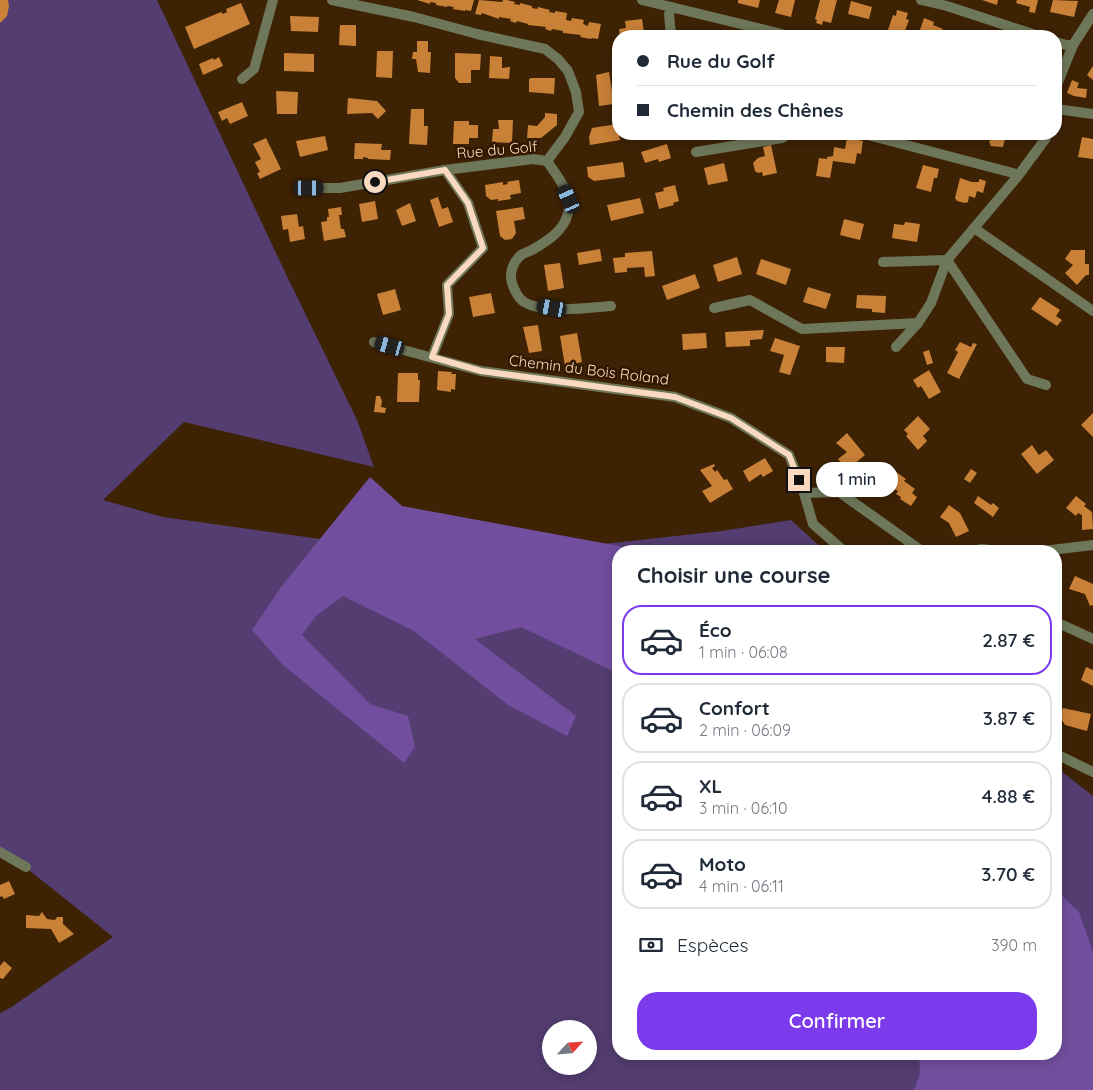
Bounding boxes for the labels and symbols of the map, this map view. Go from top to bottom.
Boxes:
street label: Rue du Golf [456,136,539,163]
route start [364,171,386,193]
car [294,181,324,196]
car [556,182,581,216]
car [535,298,568,318]
car [373,335,406,357]
street label: Chemin du Bois Roland [508,350,670,389]
callout: 1 min [816,462,899,498]
route end [788,469,810,491]
north arrow [542,1020,598,1075]

